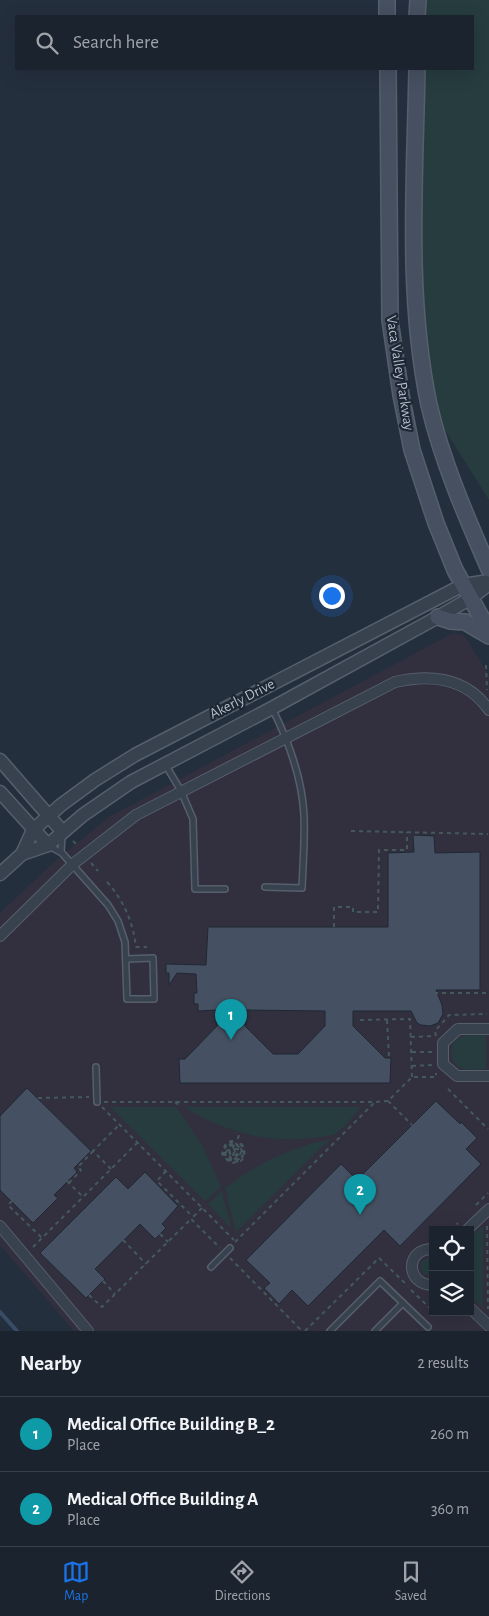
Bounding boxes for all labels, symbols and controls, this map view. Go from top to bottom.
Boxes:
search box [15,15,474,70]
icon: search [33,29,61,57]
text: Search here [73,33,159,52]
street label: Vaca Valley Parkway [383,314,417,432]
your location [319,583,345,609]
street label: Akerly Drive [207,676,277,722]
pin: 1 [215,999,247,1040]
pin: 2 [344,1174,376,1215]
map controls [429,1226,474,1316]
button: locate [429,1226,474,1271]
button: layers [429,1271,474,1316]
text: Nearby [20,1353,81,1374]
text: 2 results [417,1355,469,1371]
text: Medical Office Building B_2 [67,1415,275,1434]
text: 1 [33,1426,39,1442]
text: 260 m [430,1426,469,1442]
text: Place [67,1437,100,1453]
text: Medical Office Building A [67,1490,258,1509]
text: 2 [32,1501,40,1517]
text: 360 m [431,1501,469,1517]
text: Place [67,1512,100,1528]
tab: Map [62,1558,90,1605]
tab: Directions [215,1558,270,1605]
tab: Saved [395,1558,427,1605]

